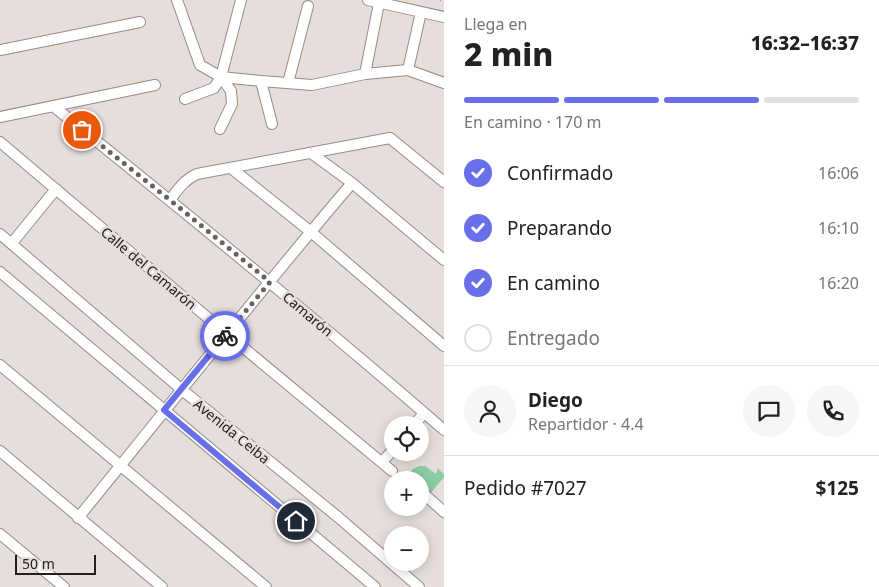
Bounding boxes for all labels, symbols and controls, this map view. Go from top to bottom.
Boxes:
text: Llega en [464,13,527,35]
text: 16:32–16:37 [751,30,859,56]
text: 2 min [464,32,553,75]
pin [61,109,103,151]
text: En camino · 170 m [464,111,601,133]
icon: bag [68,116,96,144]
icon: check [464,159,492,187]
text: Confirmado [507,160,613,186]
text: 16:06 [818,162,859,184]
icon: check [464,214,492,242]
text: Preparando [507,215,612,241]
text: 16:10 [818,217,859,239]
street label: Calle del Camarón [97,222,201,314]
icon: check [464,269,492,297]
text: En camino [507,270,600,296]
text: 16:20 [818,272,859,294]
street label: Camarón [279,287,337,341]
courier [200,311,250,361]
icon: bike [211,322,239,350]
text: Entregado [507,325,600,351]
button: person [464,385,516,437]
button: chat [743,385,795,437]
button: phone [807,385,859,437]
text: Diego [528,387,583,413]
street label: Avenida Ceiba [190,394,274,468]
text: Repartidor · 4.4 [528,413,644,435]
map controls [384,416,429,571]
button: locate [384,416,429,461]
button: + [384,471,429,516]
text: Pedido #7027 [464,475,587,501]
text: $125 [816,475,859,501]
pin [275,500,317,542]
icon: home [282,507,310,535]
button: − [384,526,429,571]
scale bar [15,552,96,575]
text: 50 m [22,554,55,573]

